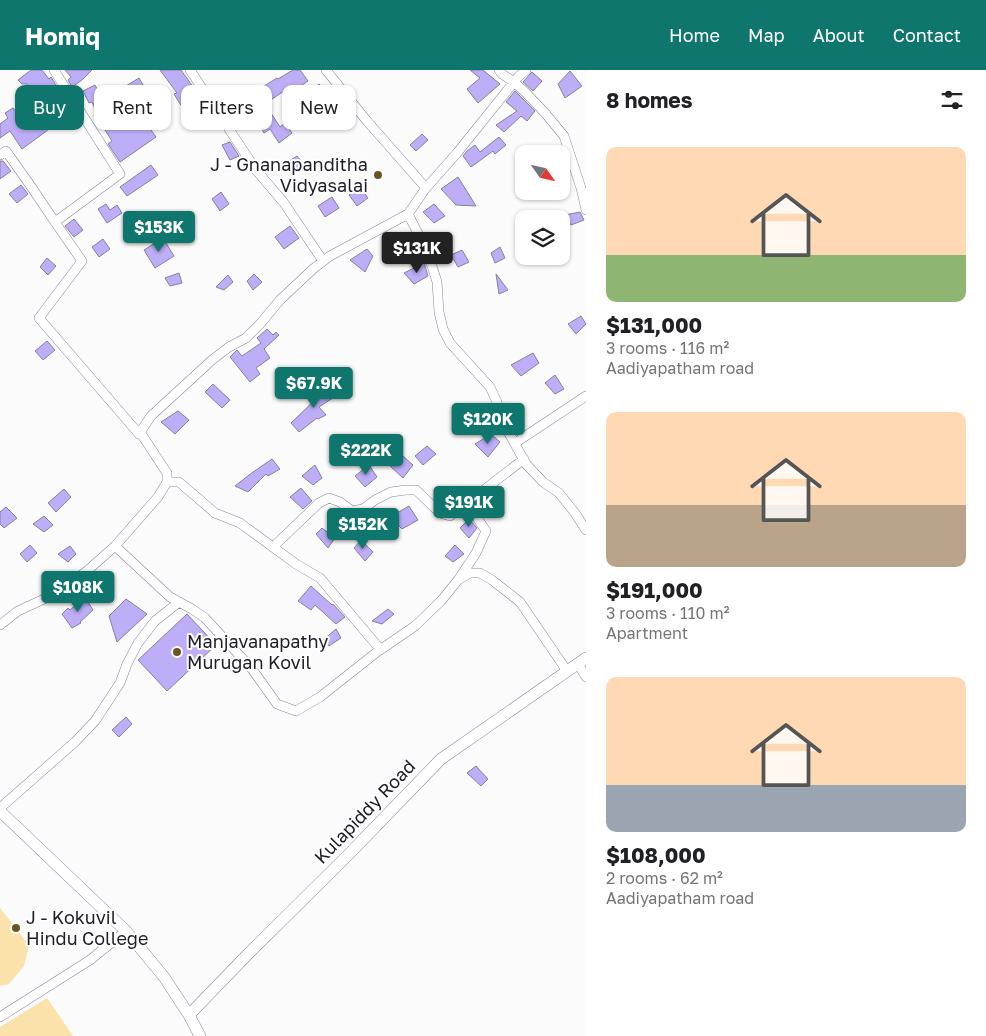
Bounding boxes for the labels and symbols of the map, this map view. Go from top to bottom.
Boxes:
north arrow [515,145,570,200]
place label: J - Gnanapanditha Vidyasalai [210,153,368,196]
marker: J - Gnanapanditha Vidyasalai [372,169,384,181]
pin: $153K [124,210,194,253]
pin: $131K [382,232,452,274]
pin: $67.9K [273,366,355,409]
pin: $120K [453,402,523,445]
pin: $222K [331,434,401,476]
pin: $191K [434,486,504,528]
pin: $152K [328,508,398,550]
pin: $108K [43,570,113,613]
place label: Manjavanapathy Murugan Kovil [187,630,328,673]
marker: Manjavanapathy Murugan Kovil [171,646,183,658]
street label: Kulapiddy Road [309,755,419,868]
place label: J - Kokuvil Hindu College [26,906,148,949]
marker: J - Kokuvil Hindu College [10,922,22,934]

